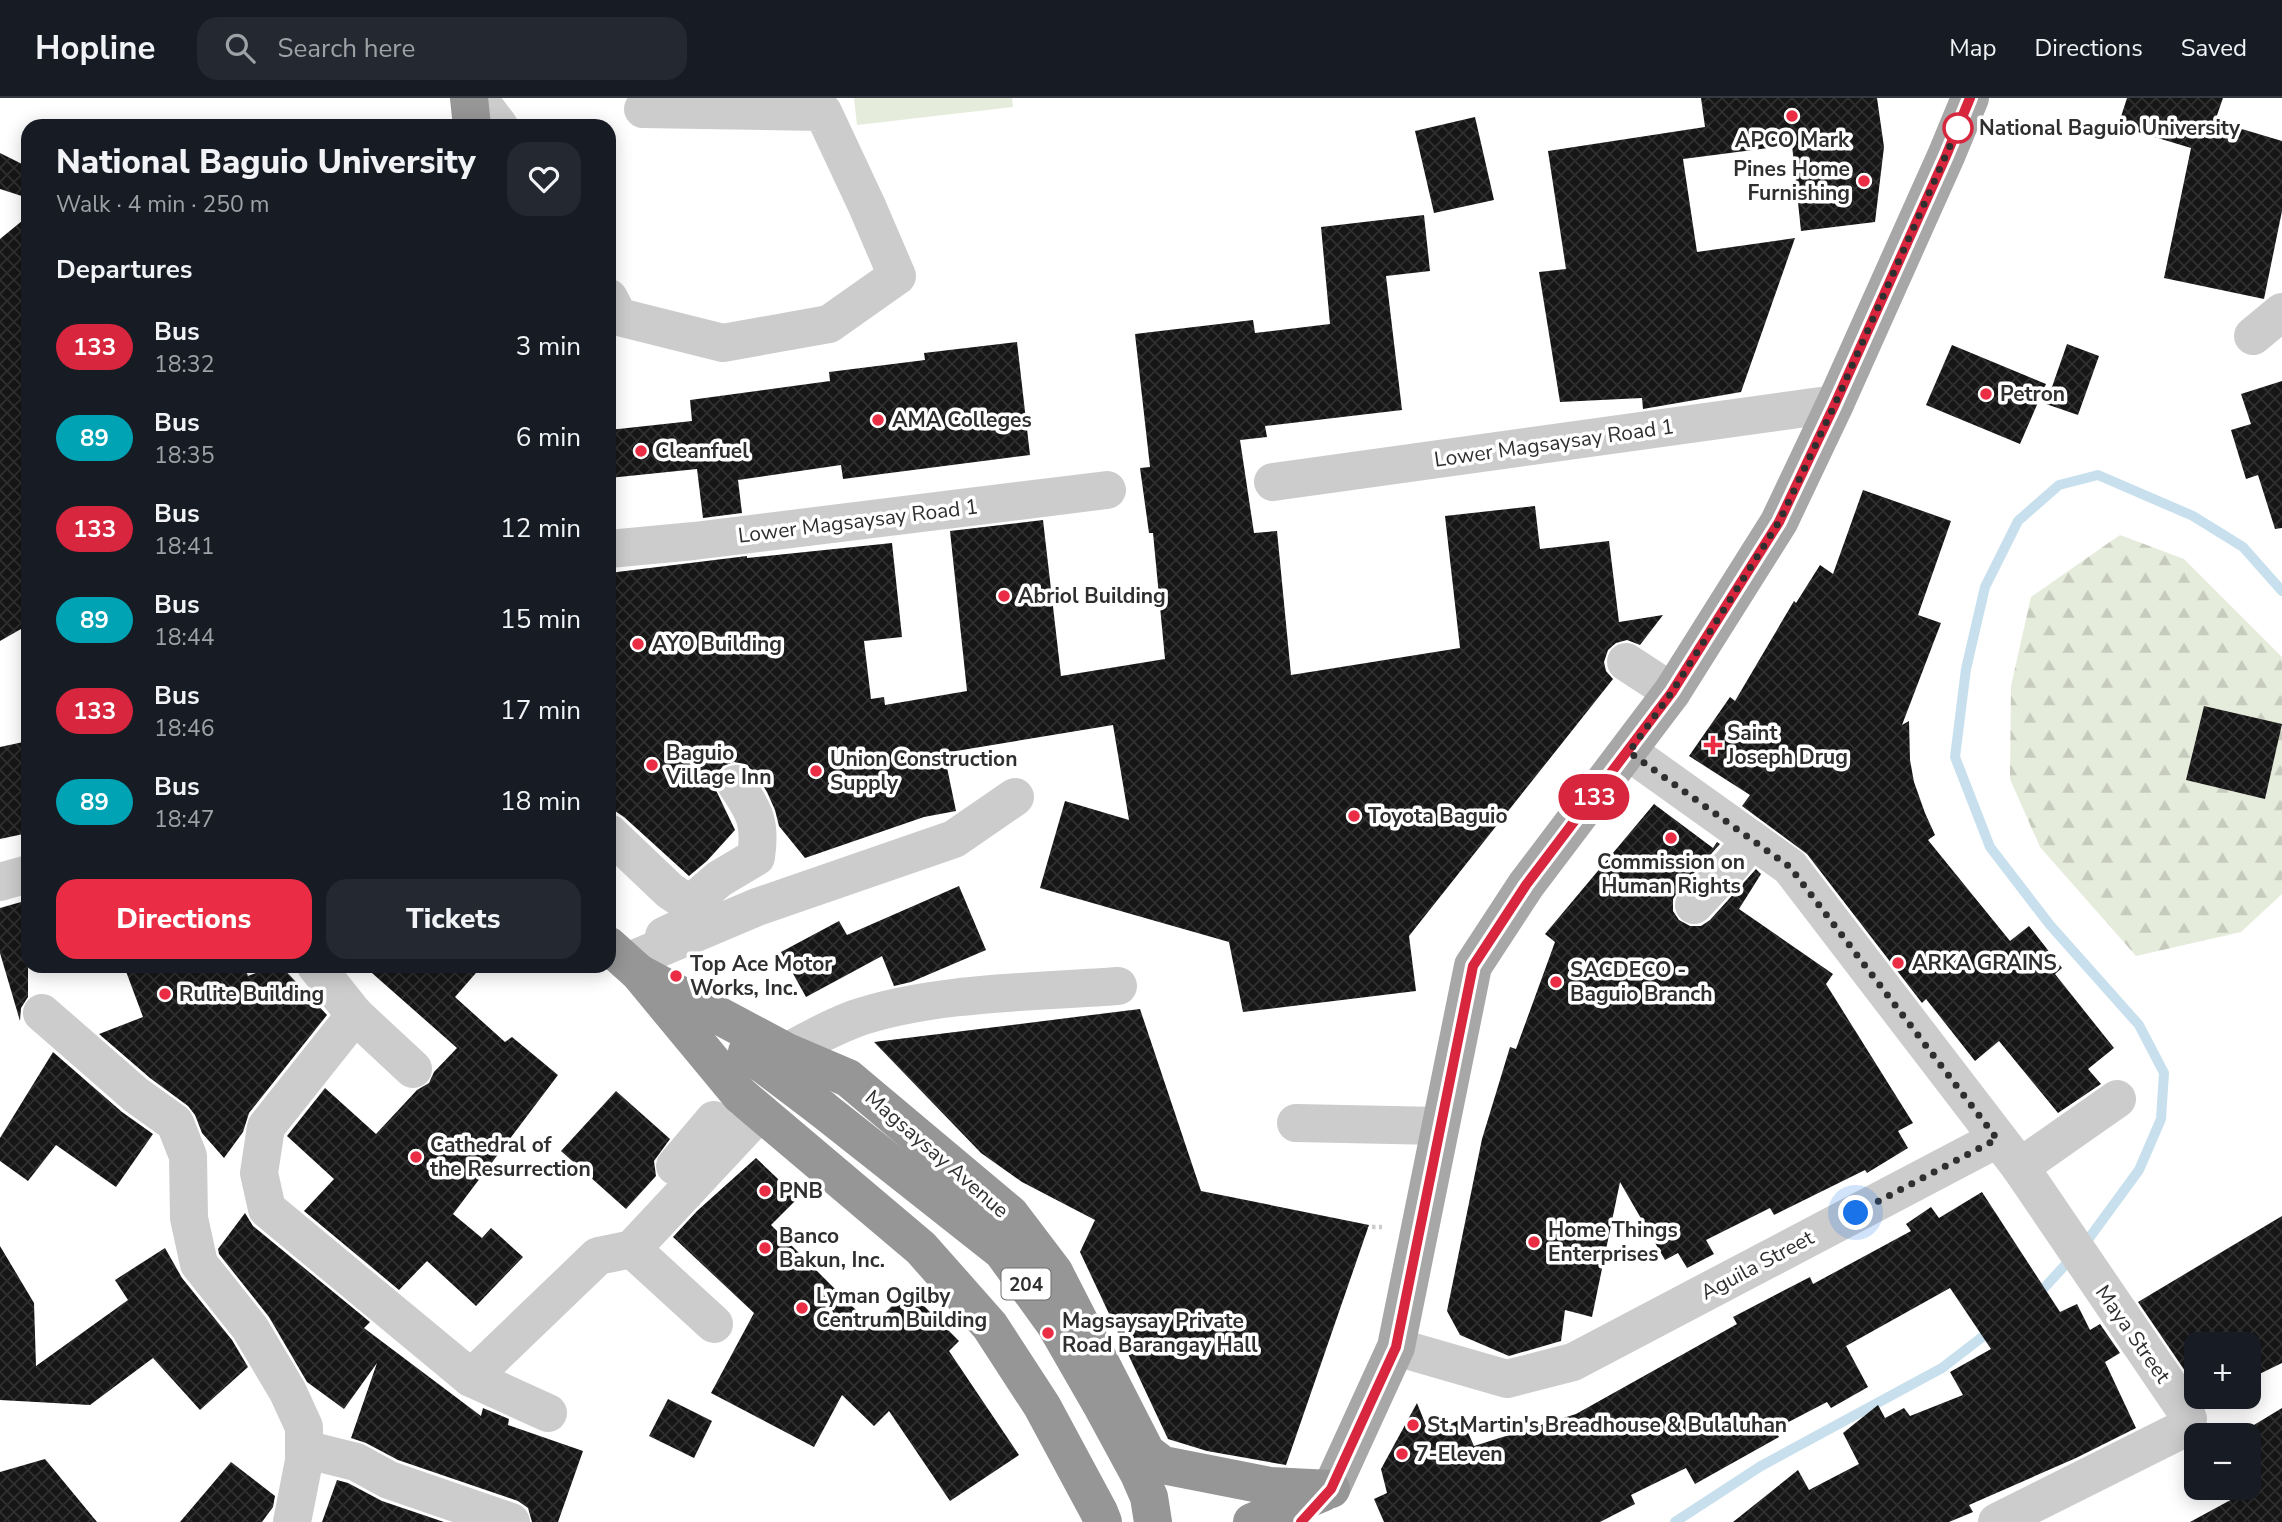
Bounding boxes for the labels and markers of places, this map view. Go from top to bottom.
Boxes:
marker: APCO Mark [1784,108,1800,124]
marker: National Baguio University [1943,113,1973,143]
place label: National Baguio University [1979,114,2241,142]
place label: APCO Mark [1735,126,1850,154]
place label: Pines Home Furnishing [1733,155,1850,207]
marker: Pines Home Furnishing [1856,173,1872,189]
place label: Petron [2000,380,2065,408]
marker: Petron [1978,386,1994,402]
place label: AMA Colleges [892,406,1032,434]
marker: AMA Colleges [870,412,886,428]
place label: Cleanfuel [655,437,749,465]
marker: Cleanfuel [633,443,649,459]
place label: Abriol Building [1018,582,1166,610]
marker: Abriol Building [996,588,1012,604]
place label: AYO Building [652,630,782,658]
marker: AYO Building [630,636,646,652]
place label: Saint Joseph Drug [1726,719,1848,771]
marker: Saint Joseph Drug [1705,737,1721,753]
place label: Baguio Village Inn [665,739,771,791]
place label: Union Construction Supply [830,745,1017,797]
marker: Baguio Village Inn [644,757,660,773]
marker: Union Construction Supply [808,763,824,779]
place label: Toyota Baguio [1368,802,1508,830]
marker: Toyota Baguio [1346,808,1362,824]
marker: Commission on Human Rights [1663,830,1679,846]
place label: Commission on Human Rights [1597,848,1745,900]
place label: ARKA GRAINS [1912,949,2057,977]
place label: Top Ace Motor Works, Inc. [690,950,833,1002]
marker: ARKA GRAINS [1890,955,1906,971]
place label: SACDECO - Baguio Branch [1570,956,1712,1008]
marker: Top Ace Motor Works, Inc. [668,968,684,984]
marker: SACDECO - Baguio Branch [1548,974,1564,990]
place label: Rulite Building [179,980,324,1008]
marker: Rulite Building [157,986,173,1002]
place label: Cathedral of the Resurrection [430,1131,591,1183]
marker: Cathedral of the Resurrection [408,1149,424,1165]
place label: PNB [779,1177,823,1205]
marker: PNB [757,1183,773,1199]
place label: Home Things Enterprises [1548,1216,1678,1268]
place label: Banco Bakun, Inc. [779,1222,885,1274]
marker: Home Things Enterprises [1526,1234,1542,1250]
marker: Banco Bakun, Inc. [757,1240,773,1256]
place label: Lyman Ogilby Centrum Building [816,1282,987,1334]
marker: Lyman Ogilby Centrum Building [794,1300,810,1316]
place label: Magsaysay Private Road Barangay Hall [1062,1307,1258,1359]
marker: Magsaysay Private Road Barangay Hall [1040,1325,1056,1341]
place label: St. Martin's Breadhouse & Bulaluhan [1427,1411,1787,1439]
marker: St. Martin's Breadhouse & Bulaluhan [1405,1417,1421,1433]
place label: 7-Eleven [1416,1440,1503,1468]
marker: 7-Eleven [1394,1446,1410,1462]

